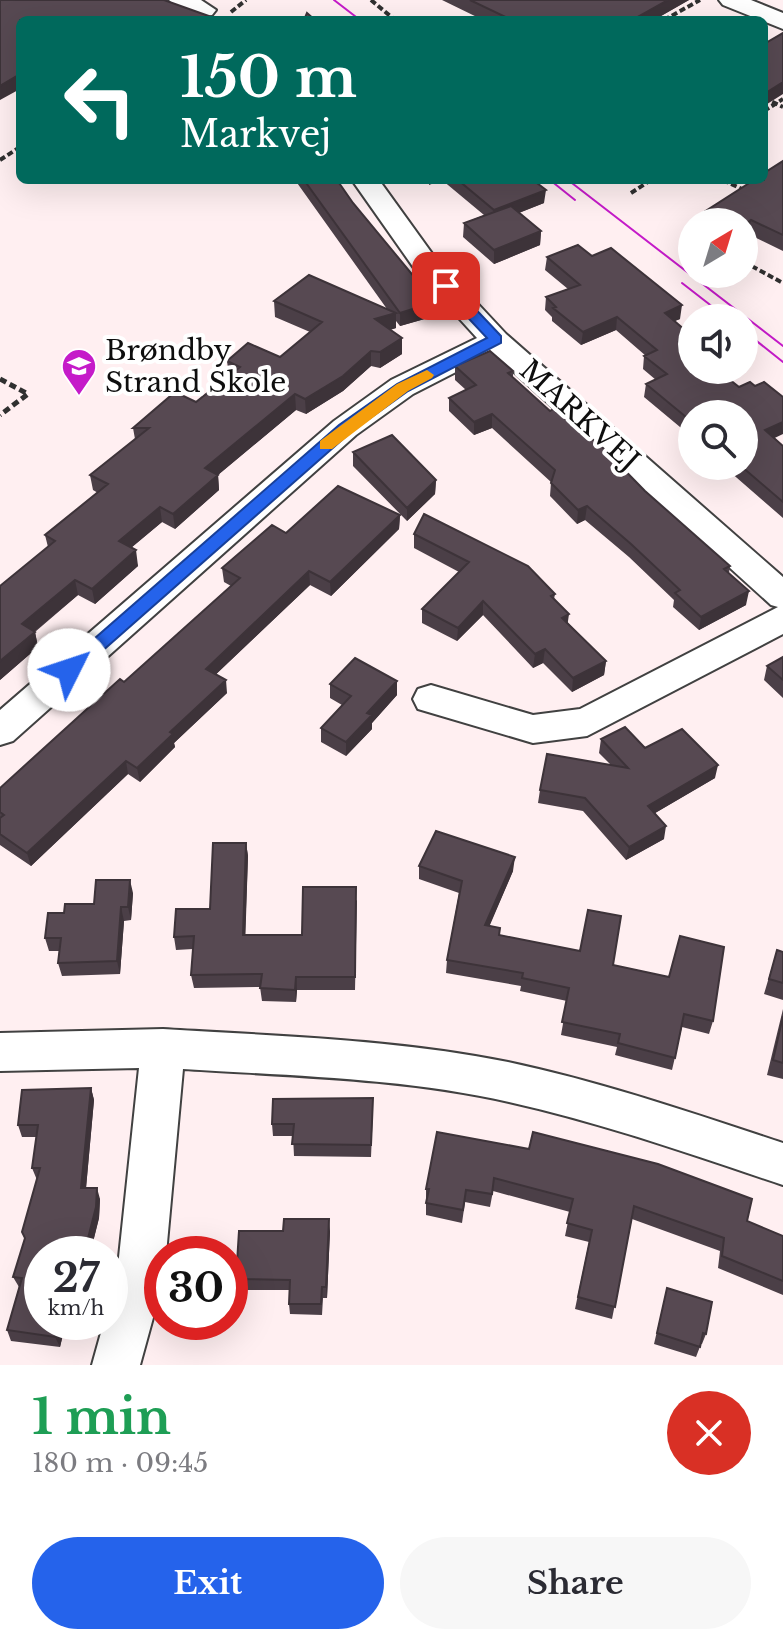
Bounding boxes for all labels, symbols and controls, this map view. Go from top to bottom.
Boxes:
text: 150 m [180,43,357,112]
icon: left [48,48,152,152]
text: Markvej [180,112,331,157]
north arrow [678,208,758,288]
map controls [678,208,758,480]
pin [412,252,480,320]
icon: arrive [424,264,468,308]
button: sound [678,304,758,384]
place label: Brøndby Strand Skole [105,333,286,400]
school or university icon: Brøndby Strand Skole [60,347,98,397]
street label: MARKVEJ [512,352,647,478]
button: search [678,400,758,480]
position arrow [27,628,111,712]
speed limit sign: 30 [144,1236,248,1340]
text: 27 [53,1253,99,1303]
text: km/h [48,1296,104,1320]
text: 1 min [32,1387,171,1447]
button: close [667,1391,751,1475]
text: 180 m · 09:45 [32,1447,208,1479]
button: Exit [32,1537,384,1629]
button: Share [400,1537,751,1629]

